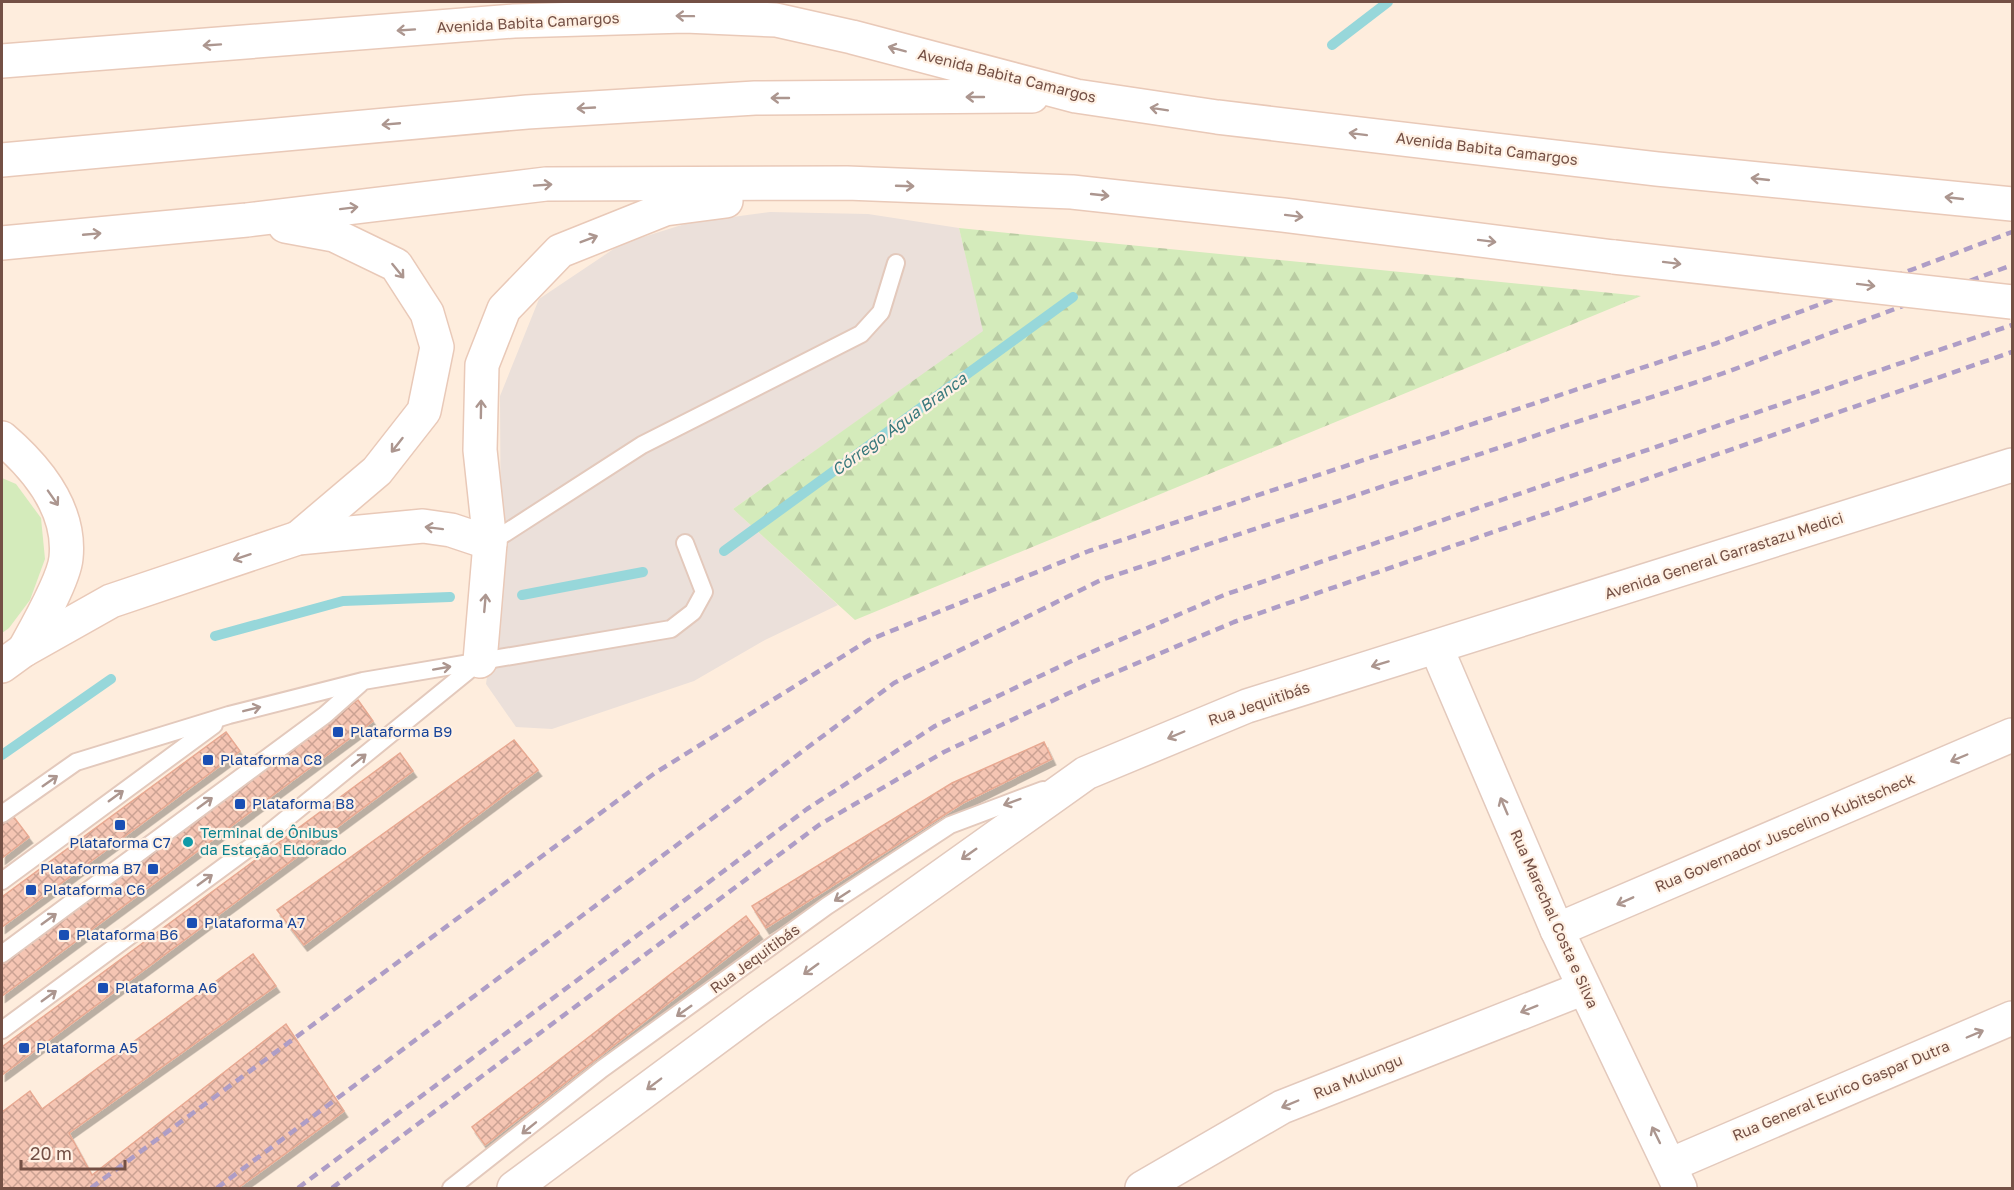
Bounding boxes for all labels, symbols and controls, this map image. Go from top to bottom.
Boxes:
street label: Avenida Babita Camargos [436,8,620,36]
one-way arrow [675,11,695,22]
one-way arrow [397,25,417,36]
one-way arrow [202,40,222,51]
one-way arrow [888,43,907,54]
street label: Avenida Babita Camargos [916,44,1098,106]
one-way arrow [966,91,986,102]
one-way arrow [771,92,791,104]
one-way arrow [576,103,596,114]
one-way arrow [1149,103,1169,114]
one-way arrow [382,119,402,130]
one-way arrow [1348,128,1368,139]
street label: Avenida Babita Camargos [1395,128,1579,168]
one-way arrow [1751,173,1771,184]
one-way arrow [532,179,552,190]
one-way arrow [895,180,915,191]
one-way arrow [1089,190,1109,201]
one-way arrow [1945,192,1965,203]
one-way arrow [339,202,358,213]
one-way arrow [1283,211,1303,222]
one-way arrow [82,228,102,239]
one-way arrow [579,233,597,244]
one-way arrow [1477,235,1497,246]
one-way arrow [1662,258,1682,269]
one-way arrow [392,263,405,279]
one-way arrow [1856,280,1875,291]
water label: Córrego Água Branca [828,368,971,480]
one-way arrow [475,399,487,419]
one-way arrow [391,437,404,453]
one-way arrow [47,489,59,506]
street label: Avenida General Garrastazu Medici [1602,508,1845,602]
one-way arrow [425,522,444,533]
one-way arrow [233,552,252,563]
one-way arrow [480,594,491,613]
one-way arrow [1371,659,1390,670]
one-way arrow [432,662,452,673]
street label: Rua Jequitibás [1206,677,1312,729]
one-way arrow [242,703,261,715]
place label: Plataforma B9 [350,722,452,740]
marker: Plataforma B9 [331,725,345,739]
one-way arrow [1167,730,1186,741]
place label: Plataforma C8 [220,750,322,768]
marker: Plataforma C8 [201,753,215,767]
one-way arrow [351,753,367,766]
one-way arrow [1950,753,1968,765]
street label: Rua Governador Juscelino Kubitscheck [1652,769,1918,895]
one-way arrow [41,775,57,787]
one-way arrow [108,790,124,803]
place label: Plataforma B8 [252,794,354,812]
one-way arrow [197,797,213,810]
marker: Plataforma B8 [233,797,247,811]
one-way arrow [1003,797,1021,808]
one-way arrow [1498,797,1509,815]
marker: Plataforma C7 [113,818,127,832]
place label: Terminal de Ônibus da Estação Eldorado [200,823,347,858]
street label: Rua Marechal Costa e Silva [1507,826,1603,1011]
place label: Plataforma C7 [69,833,171,851]
marker: Terminal de Ônibus da Estação Eldorado [181,835,195,849]
one-way arrow [961,848,977,861]
place label: Plataforma B7 [40,859,141,877]
marker: Plataforma B7 [146,862,160,876]
one-way arrow [197,873,213,886]
place label: Plataforma C6 [43,880,145,898]
marker: Plataforma C6 [24,883,38,897]
one-way arrow [834,890,851,902]
one-way arrow [1616,896,1635,907]
one-way arrow [40,913,56,926]
place label: Plataforma A7 [204,913,305,931]
marker: Plataforma A7 [185,916,199,930]
street label: Rua Jequitibás [706,920,803,997]
place label: Plataforma B6 [76,925,178,943]
marker: Plataforma B6 [57,928,71,942]
one-way arrow [803,963,819,975]
place label: Plataforma A6 [115,978,217,996]
marker: Plataforma A6 [96,981,110,995]
one-way arrow [40,989,56,1002]
one-way arrow [677,1004,693,1017]
one-way arrow [1521,1004,1539,1015]
one-way arrow [1965,1028,1983,1040]
street label: Rua General Eurico Gaspar Dutra [1729,1036,1952,1144]
place label: Plataforma A5 [36,1038,138,1056]
marker: Plataforma A5 [17,1041,31,1055]
street label: Rua Mulungu [1310,1050,1405,1102]
one-way arrow [646,1078,662,1091]
one-way arrow [1281,1099,1299,1110]
one-way arrow [521,1122,537,1135]
one-way arrow [1649,1127,1661,1145]
scale bar [21,1133,124,1171]
text: 20 m [30,1142,72,1164]

